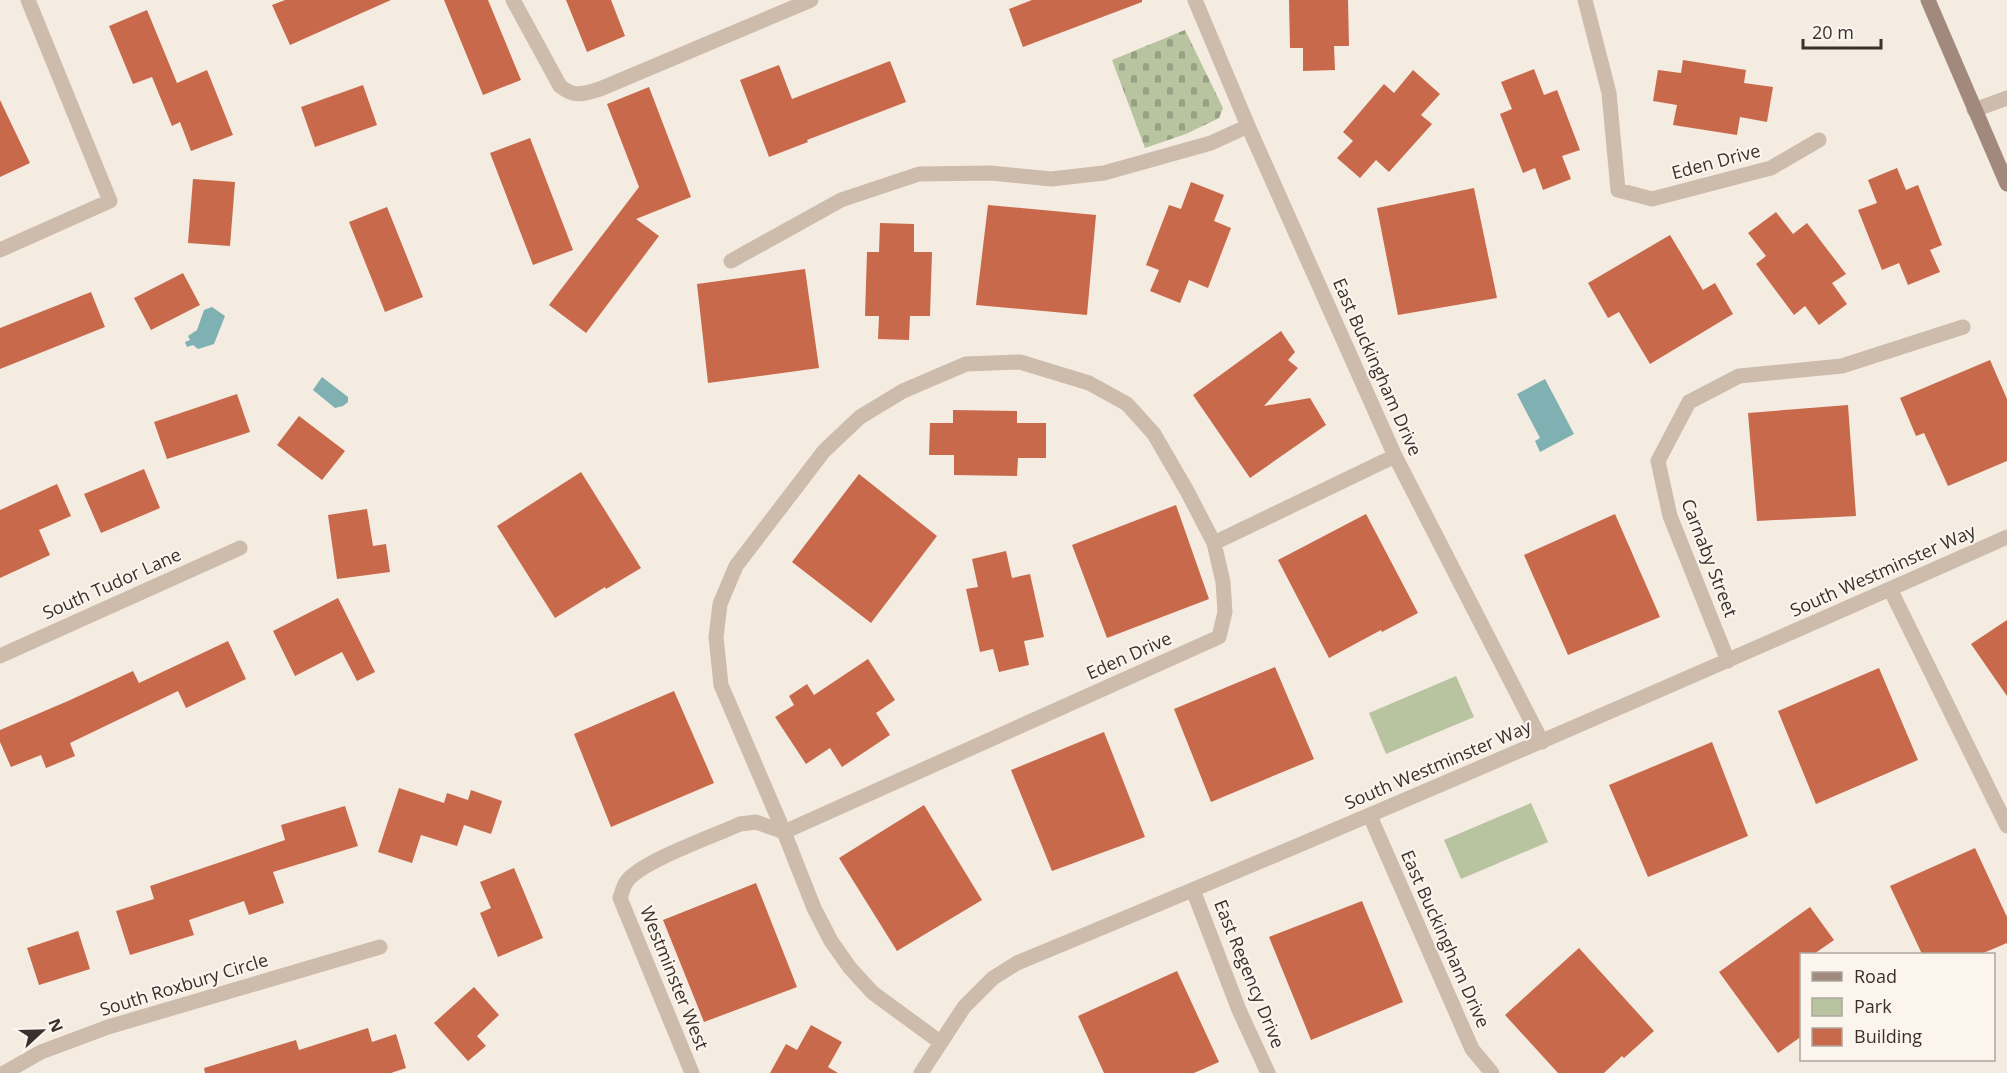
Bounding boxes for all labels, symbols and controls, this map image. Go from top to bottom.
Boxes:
scale bar [1803,12,1881,50]
text: 20 m [1812,20,1854,44]
street label: Eden Drive [1669,138,1763,184]
street label: East Buckingham Drive [1328,274,1428,459]
street label: Carnaby Street [1676,495,1743,620]
street label: South Westminster Way [1786,518,1980,622]
street label: South Tudor Lane [39,542,185,624]
street label: Eden Drive [1082,626,1175,685]
street label: South Westminster Way [1341,713,1536,814]
street label: East Buckingham Drive [1396,846,1496,1031]
street label: East Regency Drive [1209,896,1291,1051]
street label: Westminster West [635,902,715,1053]
street label: South Roxbury Circle [97,947,271,1021]
legend [1800,953,1995,1061]
text: Road [1854,964,1897,988]
text: Park [1854,994,1892,1018]
north arrow [12,1001,72,1061]
text: N [43,1015,69,1036]
text: Building [1854,1024,1922,1048]

